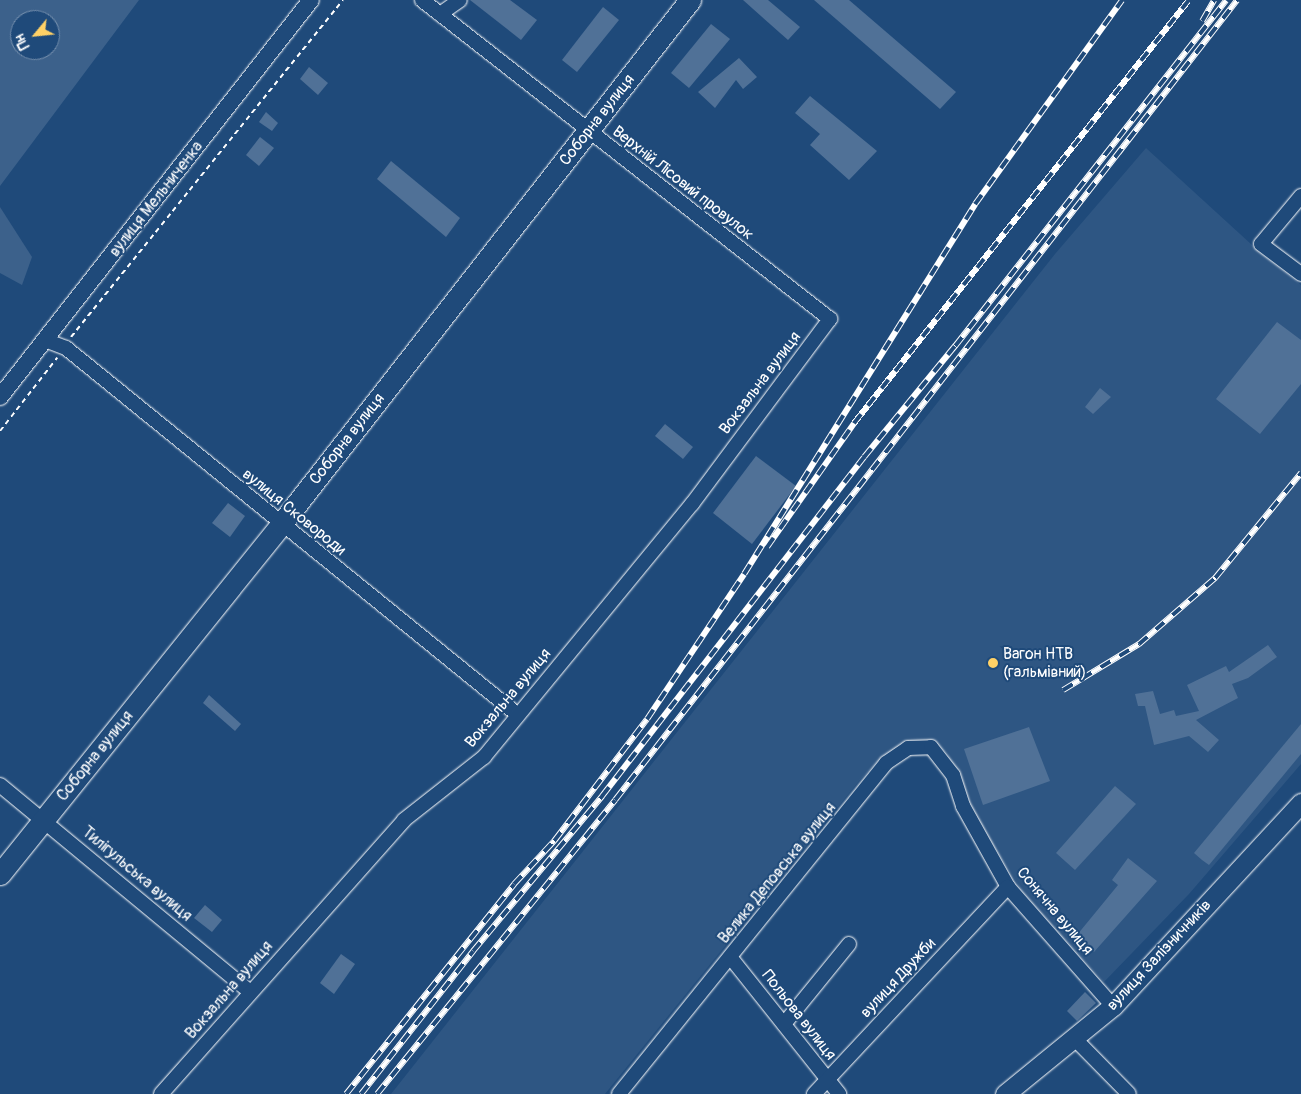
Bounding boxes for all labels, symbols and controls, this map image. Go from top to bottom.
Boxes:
north arrow [10,10,60,60]
text: Пн [11,31,33,53]
street label: Соборна вулиця [555,71,639,169]
street label: Верхній Лісовий провулок [609,122,757,244]
street label: вулиця Мельниченка [105,137,207,261]
street label: Вокзальна вулиця [715,328,805,438]
street label: Соборна вулиця [305,390,389,488]
street label: вулиця Сковороди [238,464,350,560]
place label: Вагон НТВ (гальмівний) [1003,644,1086,682]
street label: Вокзальна вулиця [461,645,555,751]
marker: Вагон НТВ (гальмівний) [987,657,999,669]
street label: Соборна вулиця [53,707,137,805]
street label: Велика Деповська вулиця [714,798,840,948]
street label: Тилігульська вулиця [78,822,196,926]
street label: Сонячна вулиця [1013,863,1097,959]
street label: вулиця Залізничників [1103,896,1215,1014]
street label: вулиця Дружби [856,934,940,1022]
street label: Вокзальна вулиця [181,937,277,1043]
street label: Польова вулиця [758,966,840,1064]

